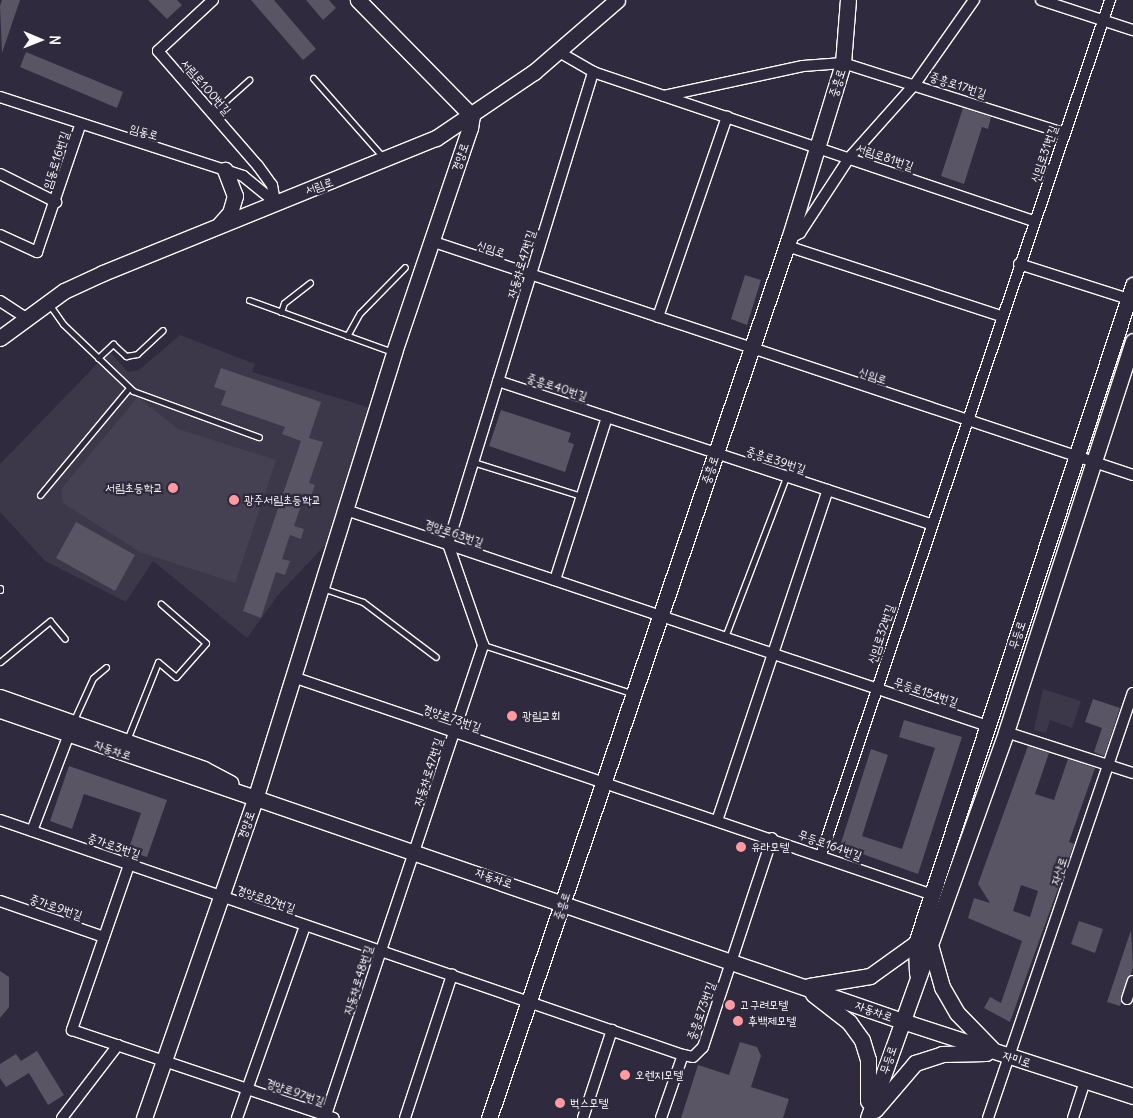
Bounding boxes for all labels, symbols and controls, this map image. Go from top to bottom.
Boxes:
north arrow [15,15,65,65]
text: N [46,35,64,45]
street label: 서림로100번길 [178,56,234,118]
street label: 중흥로 [826,67,848,99]
street label: 중흥로17번길 [928,69,988,101]
street label: 임동로 [128,121,160,143]
street label: 신임로31번길 [1027,123,1061,185]
street label: 임동로16번길 [40,129,72,191]
street label: 서림로81번길 [854,140,916,174]
street label: 경양로 [448,141,472,173]
street label: 서림로 [303,174,335,198]
street label: 자동차로47번길 [504,228,538,300]
street label: 신임로 [475,237,507,261]
street label: 신임로 [857,364,889,388]
street label: 중흥로40번길 [525,370,589,404]
street label: 중흥로39번길 [744,444,808,476]
street label: 중흥로 [698,454,722,486]
place label: 서림초등학교 [105,481,163,495]
marker: 서림초등학교 [167,482,179,494]
place label: 광주서림초등학교 [244,493,321,507]
marker: 광주서림초등학교 [228,494,240,506]
street label: 경양로63번길 [422,516,486,550]
street label: 신임로32번길 [865,602,897,666]
street label: 무등로 [1005,619,1029,651]
street label: 무등로154번길 [892,674,960,710]
street label: 경양로73번길 [421,701,483,735]
place label: 광림교회 [522,709,561,723]
marker: 광림교회 [506,710,518,722]
street label: 자동차로47번길 [410,736,446,808]
street label: 자동차로 [92,737,134,763]
street label: 경양로 [234,809,258,841]
street label: 무등로164번길 [796,827,864,863]
street label: 중가로3번길 [86,830,142,862]
place label: 유라모텔 [751,840,790,854]
marker: 유라모텔 [735,841,747,853]
street label: 자산로 [1047,855,1071,887]
street label: 자동차로 [473,865,515,891]
street label: 경양로87번길 [235,882,297,916]
street label: 중흥로 [550,890,574,922]
street label: 중가로9번길 [28,891,84,923]
street label: 자동차로48번길 [340,944,376,1016]
street label: 중흥로73번길 [684,980,718,1042]
place label: 고구려모텔 [740,998,788,1012]
street label: 자동차로 [853,998,895,1024]
marker: 고구려모텔 [724,999,736,1011]
place label: 후백제모텔 [748,1014,796,1028]
marker: 후백제모텔 [732,1015,744,1027]
street label: 무등로 [876,1044,900,1076]
street label: 자미로 [1001,1048,1033,1070]
place label: 오렌지모텔 [635,1068,683,1082]
marker: 오렌지모텔 [619,1069,631,1081]
street label: 경양로97번길 [264,1075,326,1109]
place label: 벅스모텔 [570,1096,609,1110]
marker: 벅스모텔 [554,1097,566,1109]

